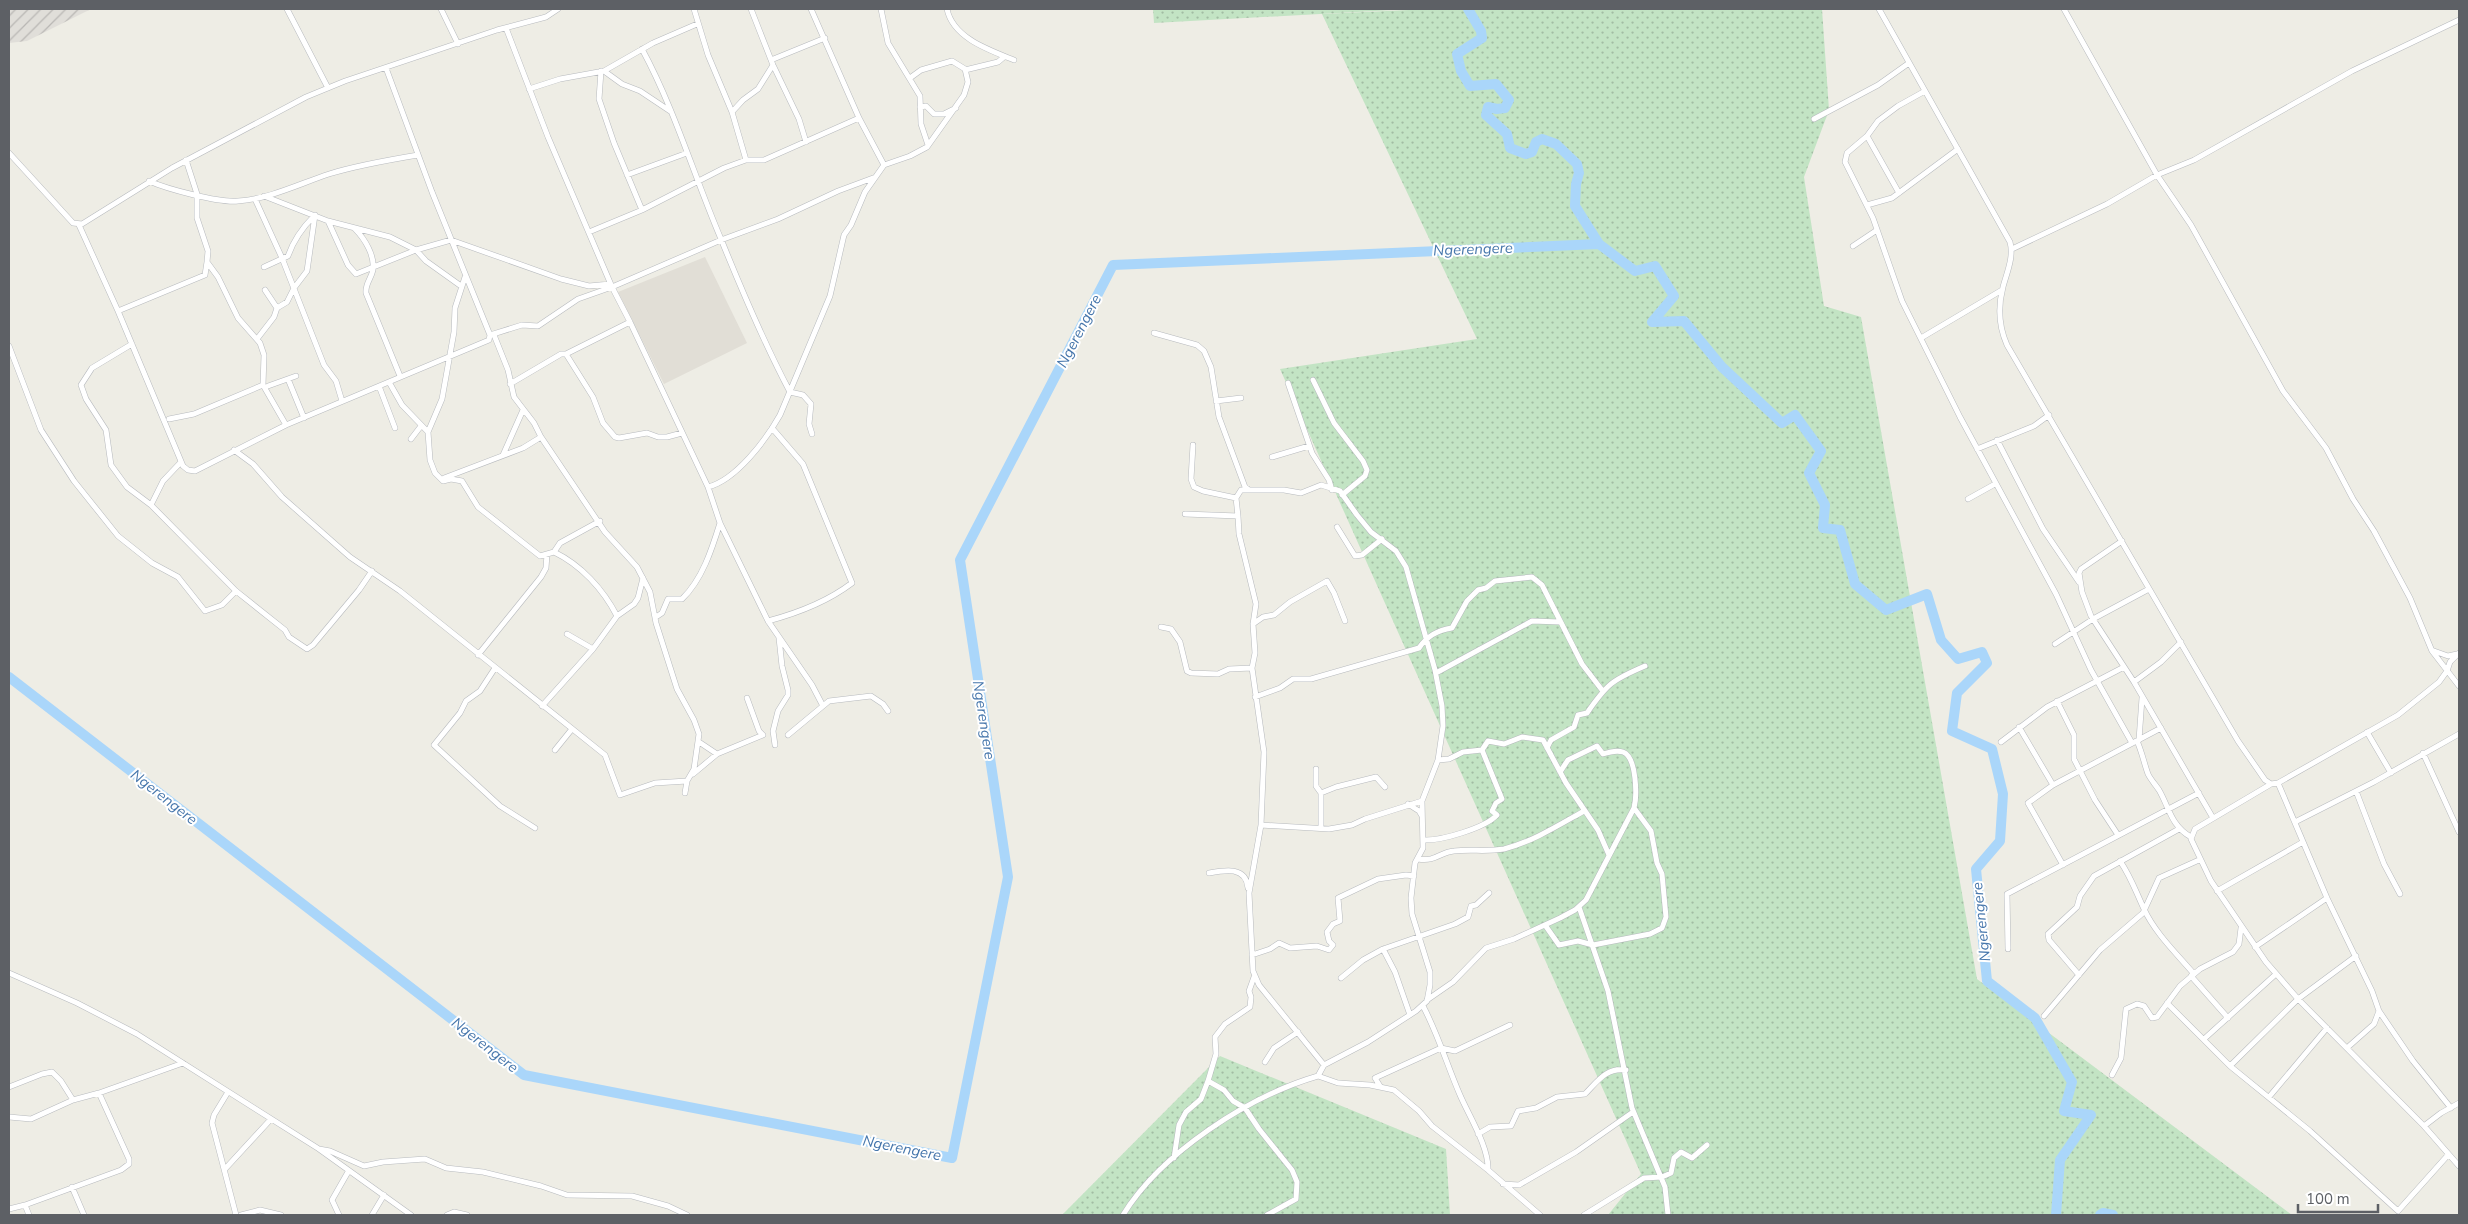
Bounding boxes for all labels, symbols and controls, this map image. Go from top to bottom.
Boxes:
water label: Ngerengere [1433,238,1513,260]
water label: Ngerengere [1052,291,1106,371]
water label: Ngerengere [968,679,1000,761]
water label: Ngerengere [126,765,202,829]
water label: Ngerengere [1967,881,1995,963]
water label: Ngerengere [447,1013,523,1077]
water label: Ngerengere [861,1131,943,1165]
scale bar [2298,1182,2378,1214]
text: 100 m [2306,1189,2350,1209]

